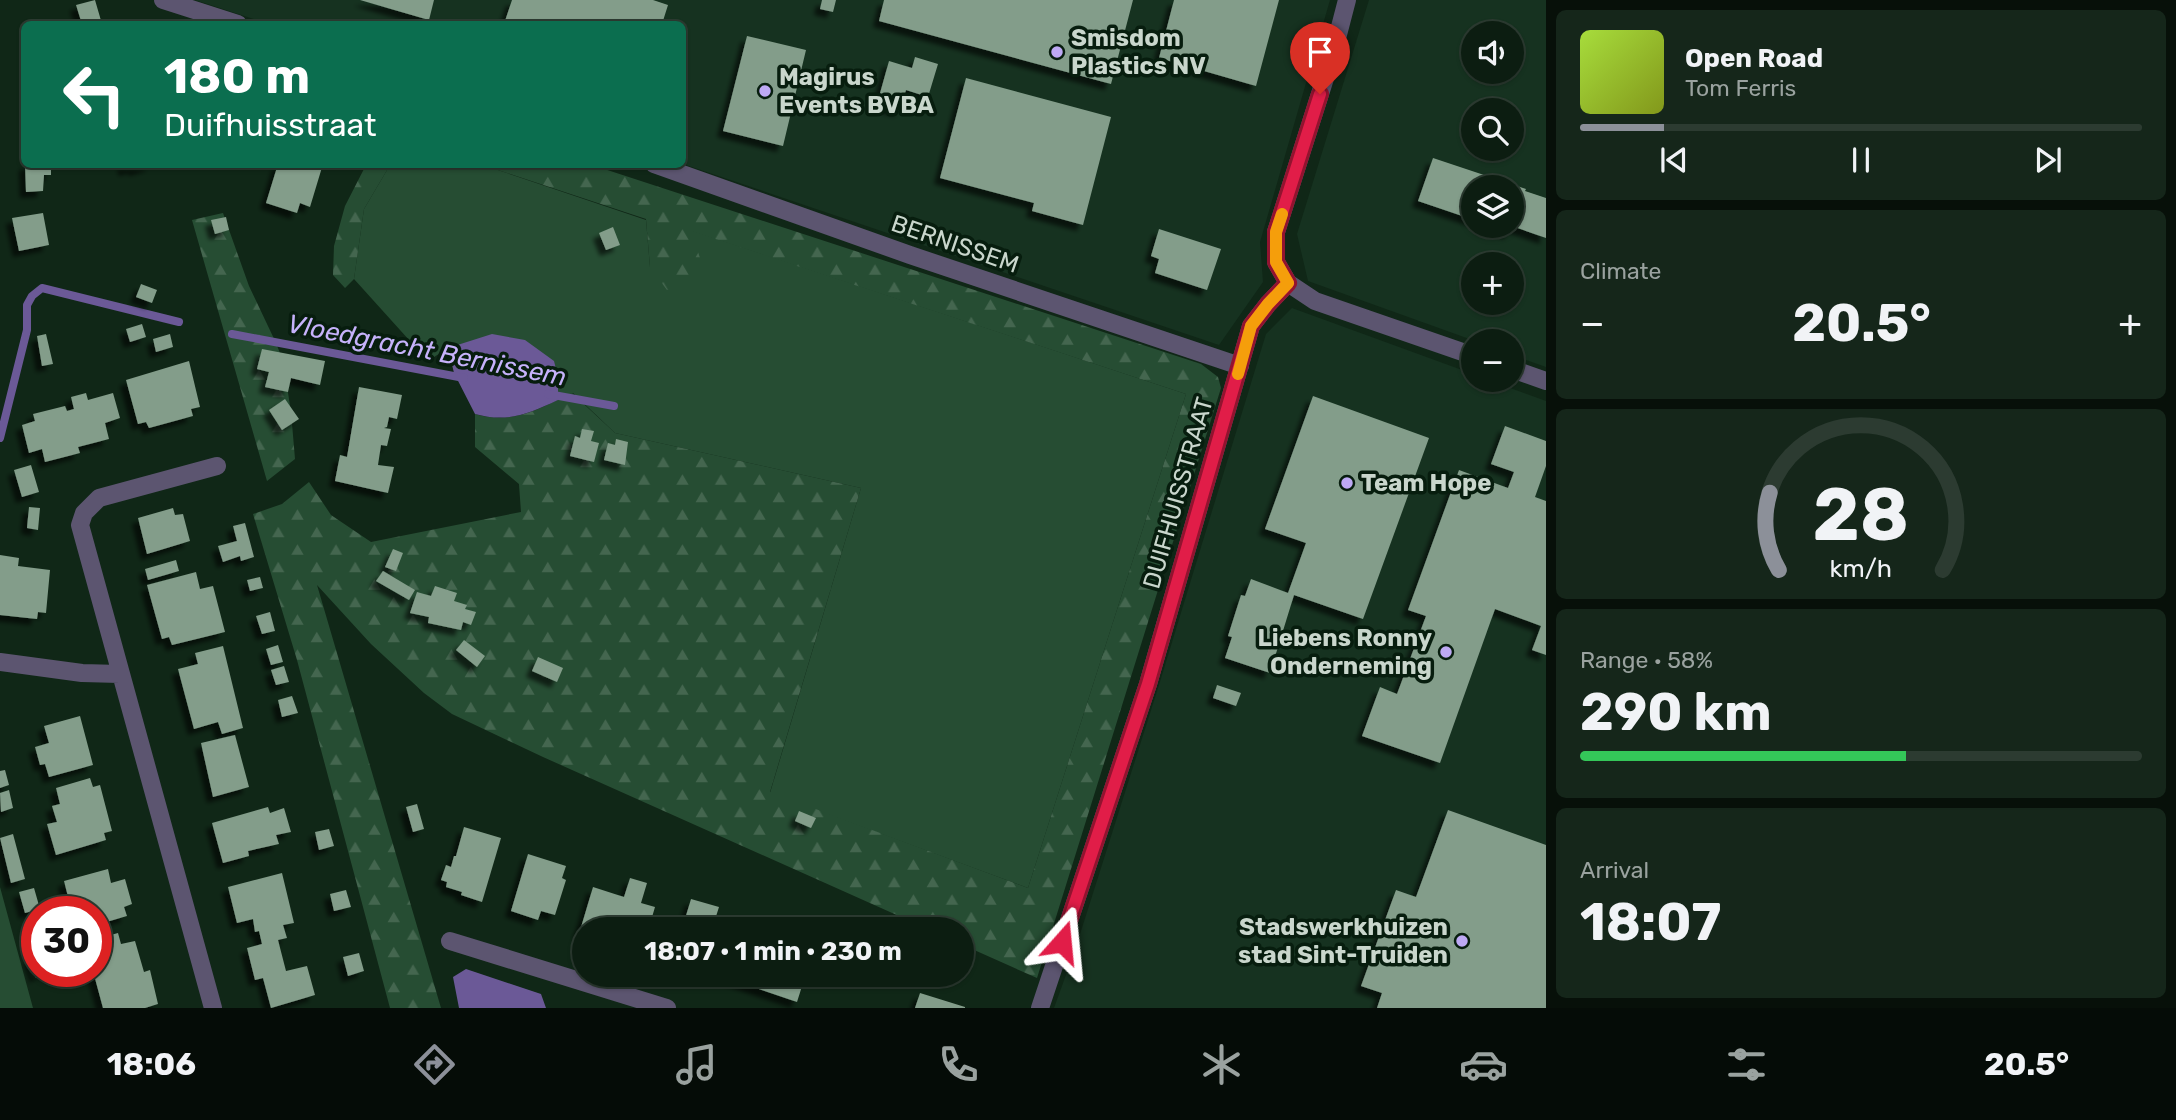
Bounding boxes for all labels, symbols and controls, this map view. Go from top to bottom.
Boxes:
map controls [1461,21,1524,392]
button: sound [1461,21,1524,84]
pin [1290,22,1350,94]
place label: Smisdom Plastics NV [1071,24,1206,80]
icon: arrive [1301,33,1339,71]
text: Open Road [1685,43,1823,74]
marker: Smisdom Plastics NV [1049,44,1065,60]
text: 180 m [164,47,310,105]
icon: left [49,49,140,140]
place label: Magirus Events BVBA [779,63,934,119]
text: Tom Ferris [1685,74,1796,102]
marker: Magirus Events BVBA [757,83,773,99]
button: search [1461,98,1524,161]
text: Duifhuisstraat [164,106,377,144]
icon: previous [1655,141,1693,179]
icon: pause [1842,141,1880,179]
icon: next [2029,141,2067,179]
button: layers [1461,175,1524,238]
street label: BERNISSEM [888,209,1022,279]
button: + [1461,252,1524,315]
text: Climate [1580,257,1661,285]
text: 20.5° [1792,292,1931,354]
text: − [1580,300,1605,346]
text: + [2118,300,2142,346]
water label: Vloedgracht Bernissem [285,308,569,393]
button: − [1461,329,1524,392]
street label: DUIFHUISSTRAAT [1137,394,1219,592]
place label: Team Hope [1361,469,1491,497]
text: 28 [1813,472,1909,558]
marker: Team Hope [1339,475,1355,491]
text: km/h [1830,554,1892,583]
place label: Liebens Ronny Onderneming [1258,624,1432,680]
marker: Liebens Ronny Onderneming [1438,644,1454,660]
text: Range · 58% [1580,646,1713,674]
text: 290 km [1580,681,1772,743]
text: Arrival [1580,856,1649,884]
text: 18:07 [1580,891,1721,953]
speed limit sign: 30 [21,896,112,987]
position arrow [1025,905,1099,979]
place label: Stadswerkhuizen stad Sint-Truiden [1238,913,1448,969]
marker: Stadswerkhuizen stad Sint-Truiden [1454,933,1470,949]
text: 18:07 · 1 min · 230 m [644,936,902,967]
icon: directions [410,1040,459,1089]
icon: music [672,1040,721,1089]
icon: phone [934,1040,983,1089]
icon: climate [1197,1040,1246,1089]
icon: car [1459,1040,1508,1089]
icon: filters [1722,1040,1771,1089]
text: 18:06 [107,1045,196,1083]
text: 20.5° [1984,1045,2069,1083]

